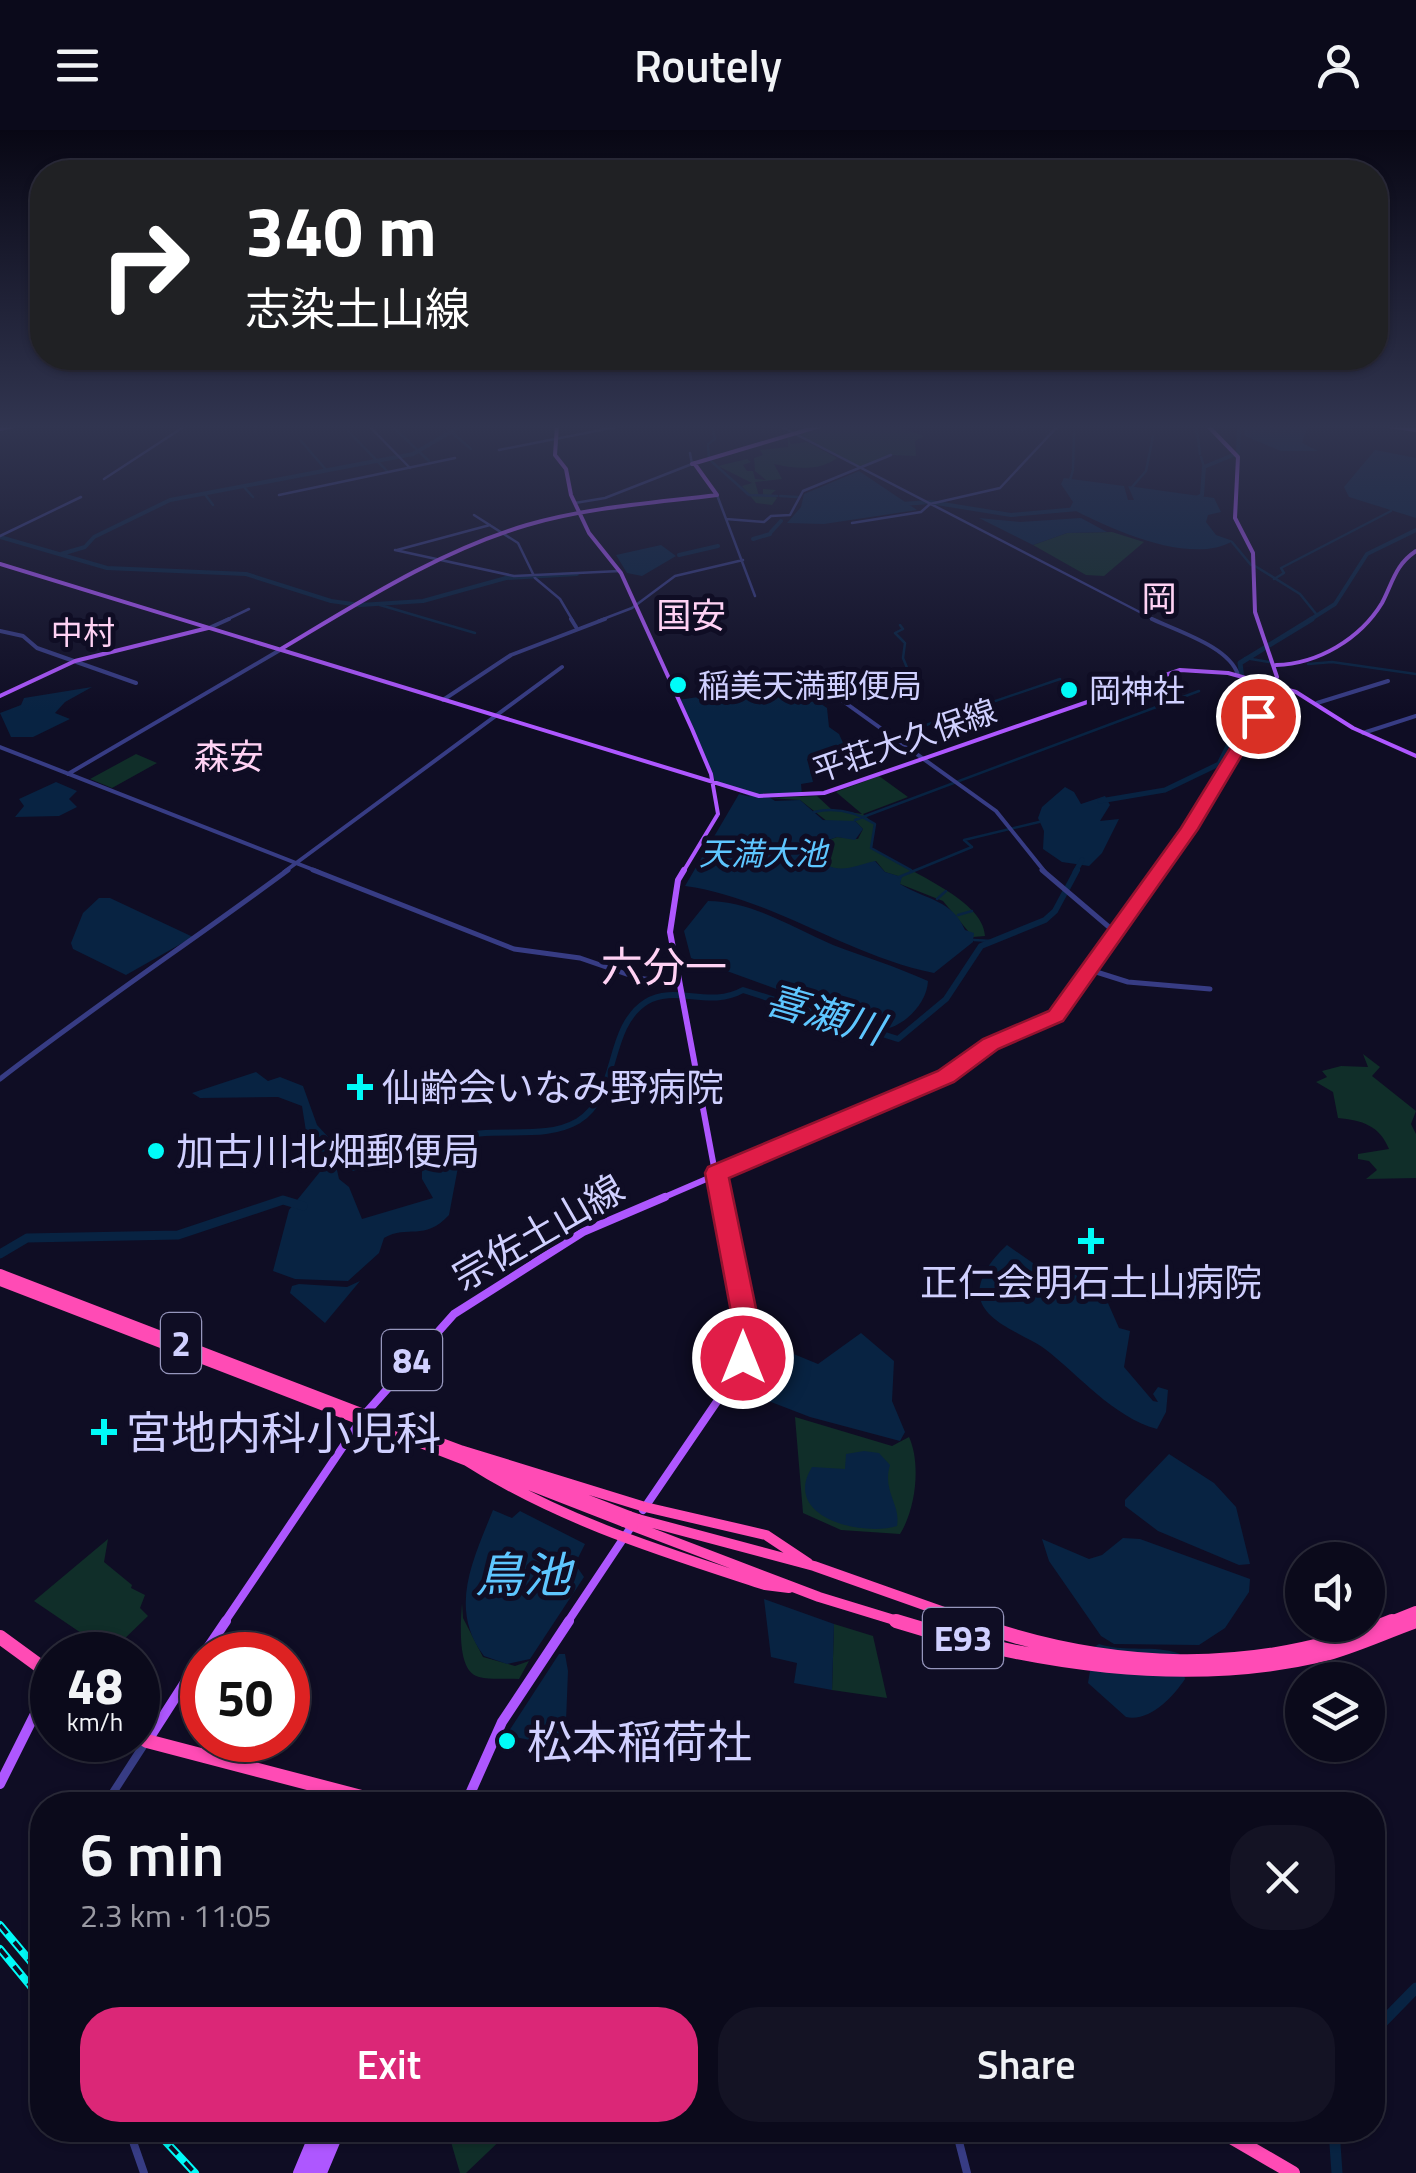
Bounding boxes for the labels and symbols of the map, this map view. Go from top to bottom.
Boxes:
district label: 岡 [1141,571,1177,625]
district label: 国安 [656,588,726,642]
district label: 中村 [51,608,115,656]
place label: 稲美天満郵便局 [698,661,922,709]
place label: 岡神社 [1089,666,1185,714]
marker: 稲美天満郵便局 [667,674,689,696]
pin [1216,674,1301,759]
marker: 岡神社 [1058,679,1080,701]
street label: 平荘大久保線 [805,686,1003,794]
district label: 森安 [194,729,264,783]
water label: 天満大池 [699,829,830,877]
district label: 六分一 [601,934,727,998]
water label: 喜瀬川 [759,968,895,1061]
place label: 仙齢会いなみ野病院 [382,1058,724,1116]
marker: 仙齢会いなみ野病院 [347,1074,373,1100]
place label: 加古川北畑郵便局 [176,1122,480,1180]
marker: 加古川北畑郵便局 [145,1140,167,1162]
street label: 宗佐土山線 [441,1159,635,1305]
marker: 正仁会明石土山病院 [1078,1228,1104,1254]
place label: 正仁会明石土山病院 [920,1253,1262,1311]
position arrow [691,1306,795,1410]
road number: 2 [161,1313,201,1373]
road number: 84 [382,1330,442,1390]
place label: 宮地内科小児科 [126,1398,441,1466]
marker: 宮地内科小児科 [91,1419,117,1445]
water label: 鳥池 [475,1538,575,1611]
road number: E93 [923,1608,1003,1668]
speed limit sign: 50 [180,1632,310,1762]
place label: 松本稲荷社 [527,1707,752,1775]
marker: 松本稲荷社 [496,1730,518,1752]

